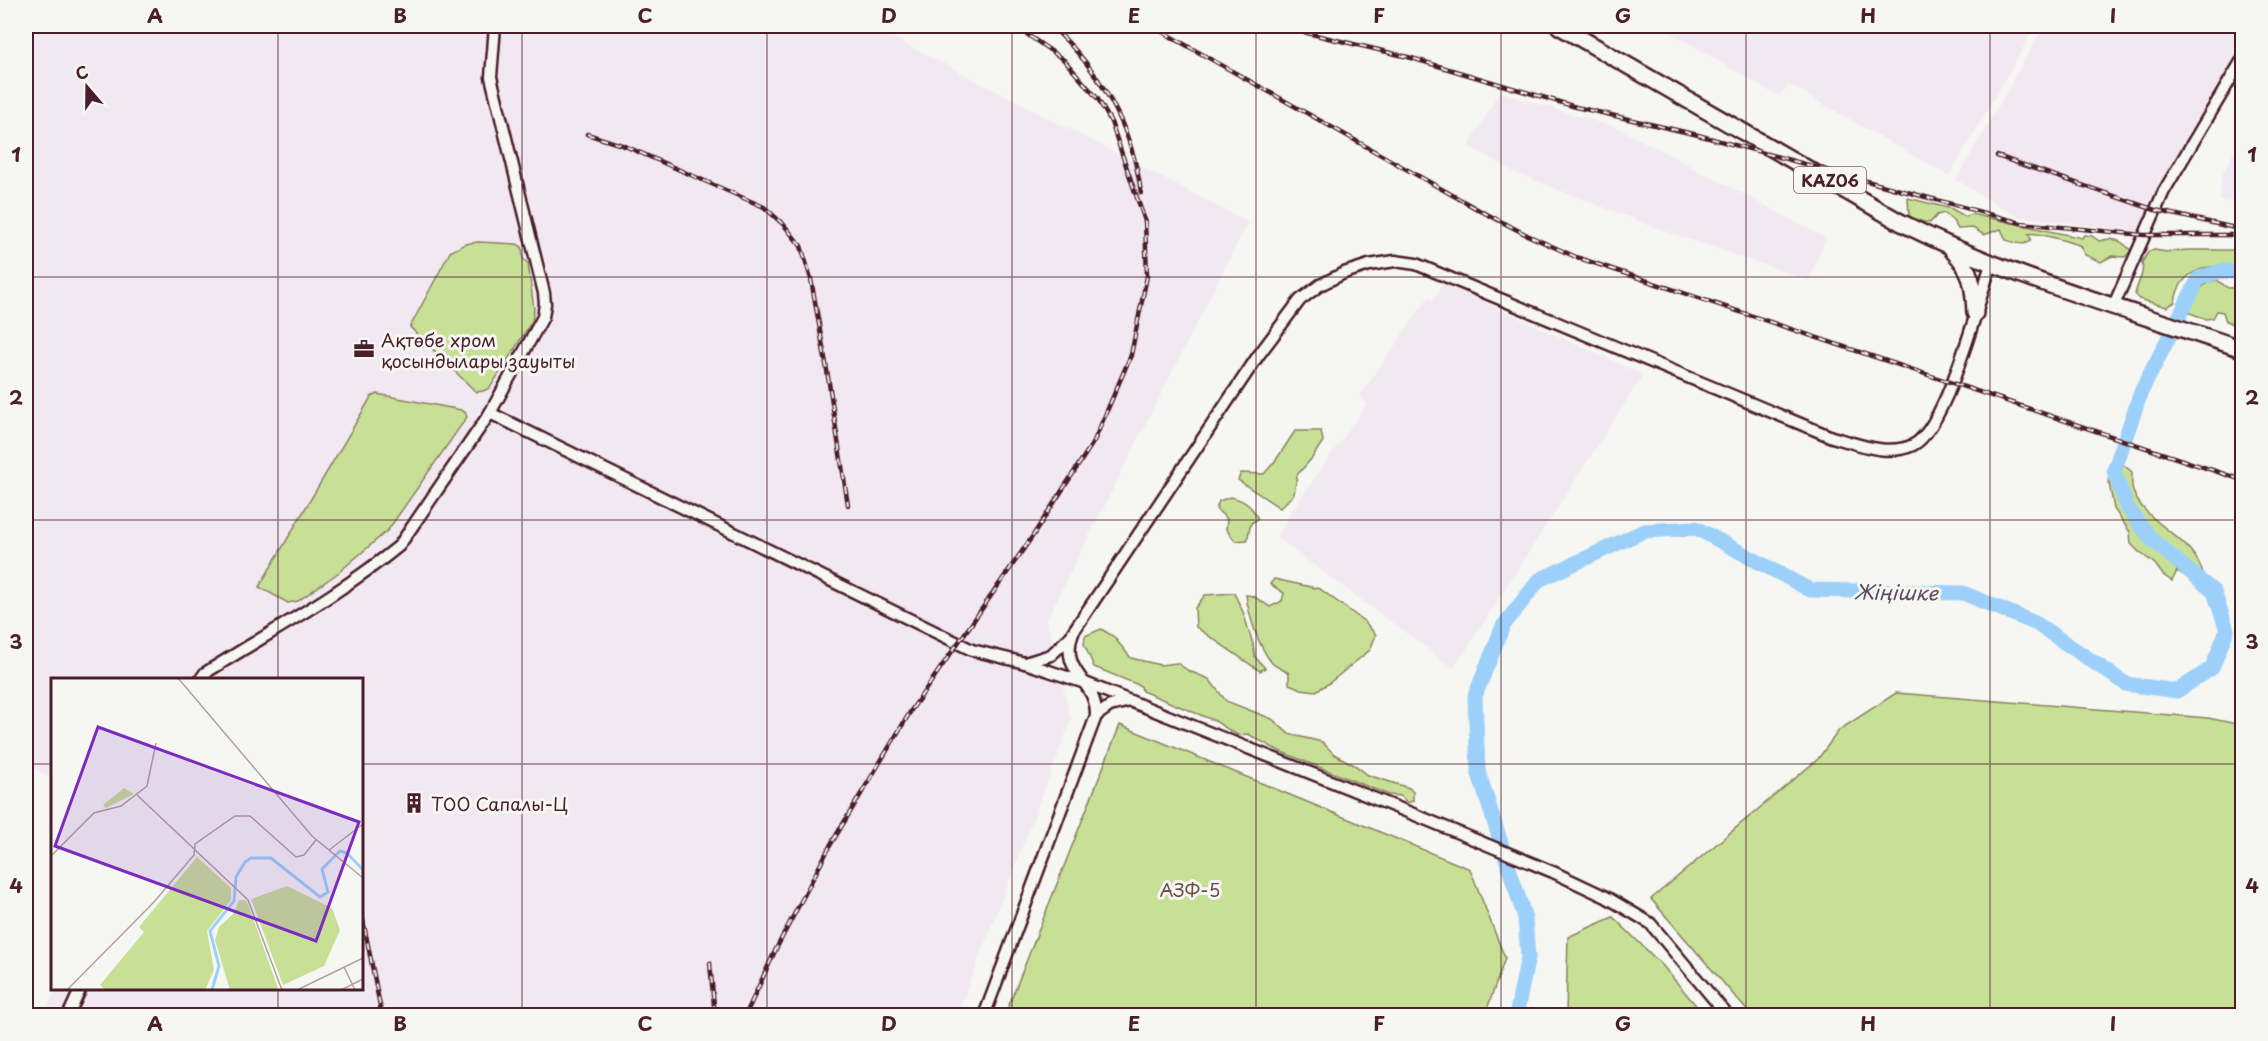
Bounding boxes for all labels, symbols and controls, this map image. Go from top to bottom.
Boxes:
text: A [147,0,163,30]
text: B [393,0,407,30]
text: C [637,0,653,30]
text: D [881,0,897,30]
text: E [1128,0,1140,30]
text: F [1373,0,1385,30]
text: G [1615,0,1631,30]
text: H [1860,0,1876,30]
text: I [2110,0,2116,30]
north arrow [57,57,117,117]
text: С [72,59,91,85]
text: 1 [11,139,21,169]
text: 1 [2247,139,2257,169]
road number: KАZ06 [1794,167,1866,193]
place label: Ақтөбе хром қосындылары зауыты [381,326,576,374]
office icon: Ақтөбе хром қосындылары зауыты [352,337,376,361]
text: 2 [9,382,23,412]
text: 2 [2245,382,2259,412]
water label: Жіңішке [1854,576,1940,608]
text: 3 [9,626,23,656]
text: 3 [2245,626,2259,656]
inset map [51,678,363,990]
place label: ТОО Сапалы-Ц [431,790,568,817]
building icon: ТОО Сапалы-Ц [402,791,426,815]
text: 4 [9,870,23,900]
text: 4 [2245,870,2259,900]
park label: АЗФ-5 [1160,876,1220,903]
text: A [147,1008,163,1038]
text: B [393,1008,407,1038]
text: C [637,1008,653,1038]
text: D [881,1008,897,1038]
text: E [1128,1008,1140,1038]
text: F [1373,1008,1385,1038]
text: G [1615,1008,1631,1038]
text: H [1860,1008,1876,1038]
text: I [2110,1008,2116,1038]

